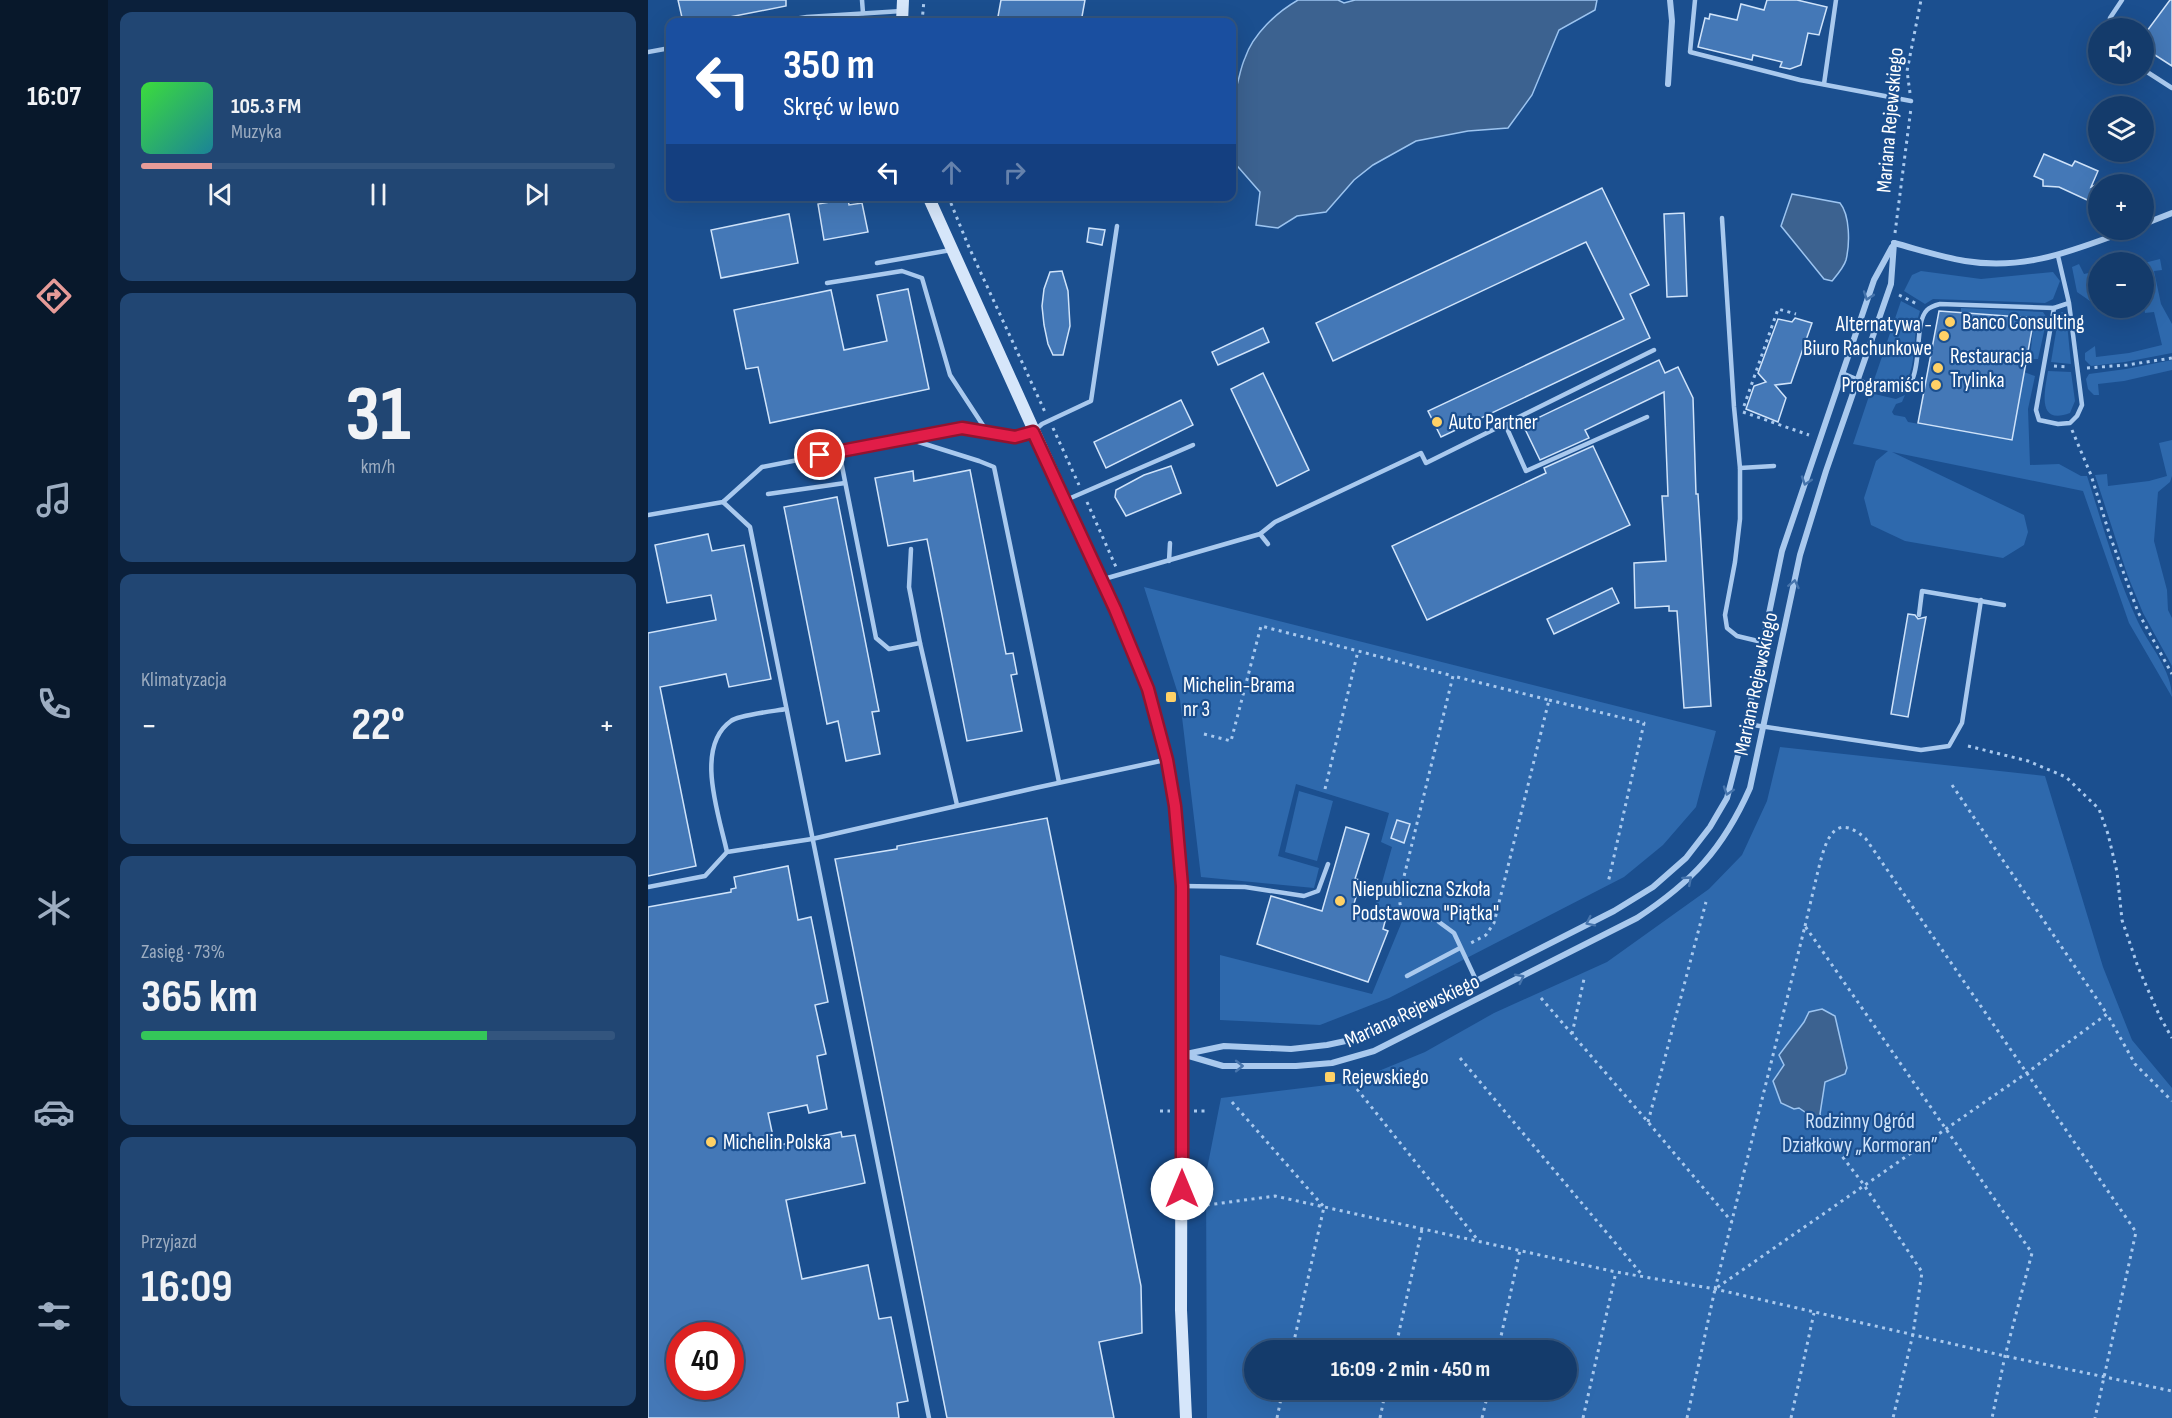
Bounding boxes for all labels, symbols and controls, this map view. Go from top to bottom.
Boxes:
map controls [2088,18,2154,318]
button: sound [2088,18,2154,84]
text: 350 m [783,40,875,91]
icon: left [684,42,762,120]
street label: Mariana Rejewskiego [1871,46,1909,194]
text: 16:07 [27,81,81,113]
text: Skręć w lewo [783,91,900,123]
text: 105.3 FM [231,93,301,120]
button: layers [2088,96,2154,162]
text: Muzyka [231,120,282,144]
icon: left [872,156,905,189]
icon: ahead [935,156,968,189]
icon: right [998,156,1031,189]
button: + [2088,174,2154,240]
icon: previous [204,178,237,211]
icon: pause [362,178,395,211]
icon: next [520,178,553,211]
button: − [2088,252,2154,318]
icon: directions [33,275,75,317]
one-way arrow [1863,290,1876,301]
place label: Banco Consulting [1962,310,2084,335]
place label: Alternatywa - Biuro Rachunkowe [1803,312,1932,361]
marker: Banco Consulting [1943,315,1957,329]
marker: Alternatywa - Biuro Rachunkowe [1937,329,1951,343]
place label: Restauracja Trylinka [1950,344,2033,393]
marker: Restauracja Trylinka [1931,361,1945,375]
text: 31 [345,369,411,462]
place label: Programiści [1841,373,1924,398]
marker: Programiści [1929,378,1943,392]
place label: Auto Partner [1448,410,1538,435]
marker: Auto Partner [1430,415,1444,429]
pin [794,429,845,480]
icon: arrive [803,438,836,471]
text: km/h [361,455,395,479]
one-way arrow [1801,475,1813,485]
icon: music [33,479,75,521]
one-way arrow [1787,579,1800,589]
street label: Mariana Rejewskiego [1729,610,1783,758]
text: Klimatyzacja [141,668,227,692]
place label: Michelin-Brama nr 3 [1183,673,1295,722]
icon: phone [33,683,75,725]
marker: Michelin-Brama nr 3 [1164,690,1178,704]
text: 22° [351,698,405,753]
text: − [141,706,157,746]
text: + [599,706,615,746]
one-way arrow [1723,785,1735,796]
one-way arrow [1681,876,1692,887]
place label: Niepubliczna Szkoła Podstawowa "Piątka" [1352,877,1499,926]
icon: climate [33,887,75,929]
marker: Niepubliczna Szkoła Podstawowa "Piątka" [1333,894,1347,908]
one-way arrow [1586,915,1597,927]
text: Zasięg · 73% [141,940,225,964]
street label: Mariana Rejewskiego [1341,969,1483,1053]
text: 365 km [141,970,258,1025]
one-way arrow [1514,974,1525,985]
one-way arrow [1235,1060,1244,1072]
place label: Rejewskiego [1342,1065,1429,1090]
marker: Rejewskiego [1323,1070,1337,1084]
icon: car [33,1091,75,1133]
park label: Rodzinny Ogród Działkowy „Kormoran” [1782,1109,1938,1158]
place label: Michelin Polska [723,1130,831,1155]
marker: Michelin Polska [704,1135,718,1149]
position arrow [1150,1157,1214,1221]
text: Przyjazd [141,1230,197,1254]
text: 16:09 [141,1260,233,1315]
icon: filters [33,1295,75,1337]
speed limit sign: 40 [666,1322,744,1400]
text: 16:09 · 2 min · 450 m [1331,1356,1490,1383]

